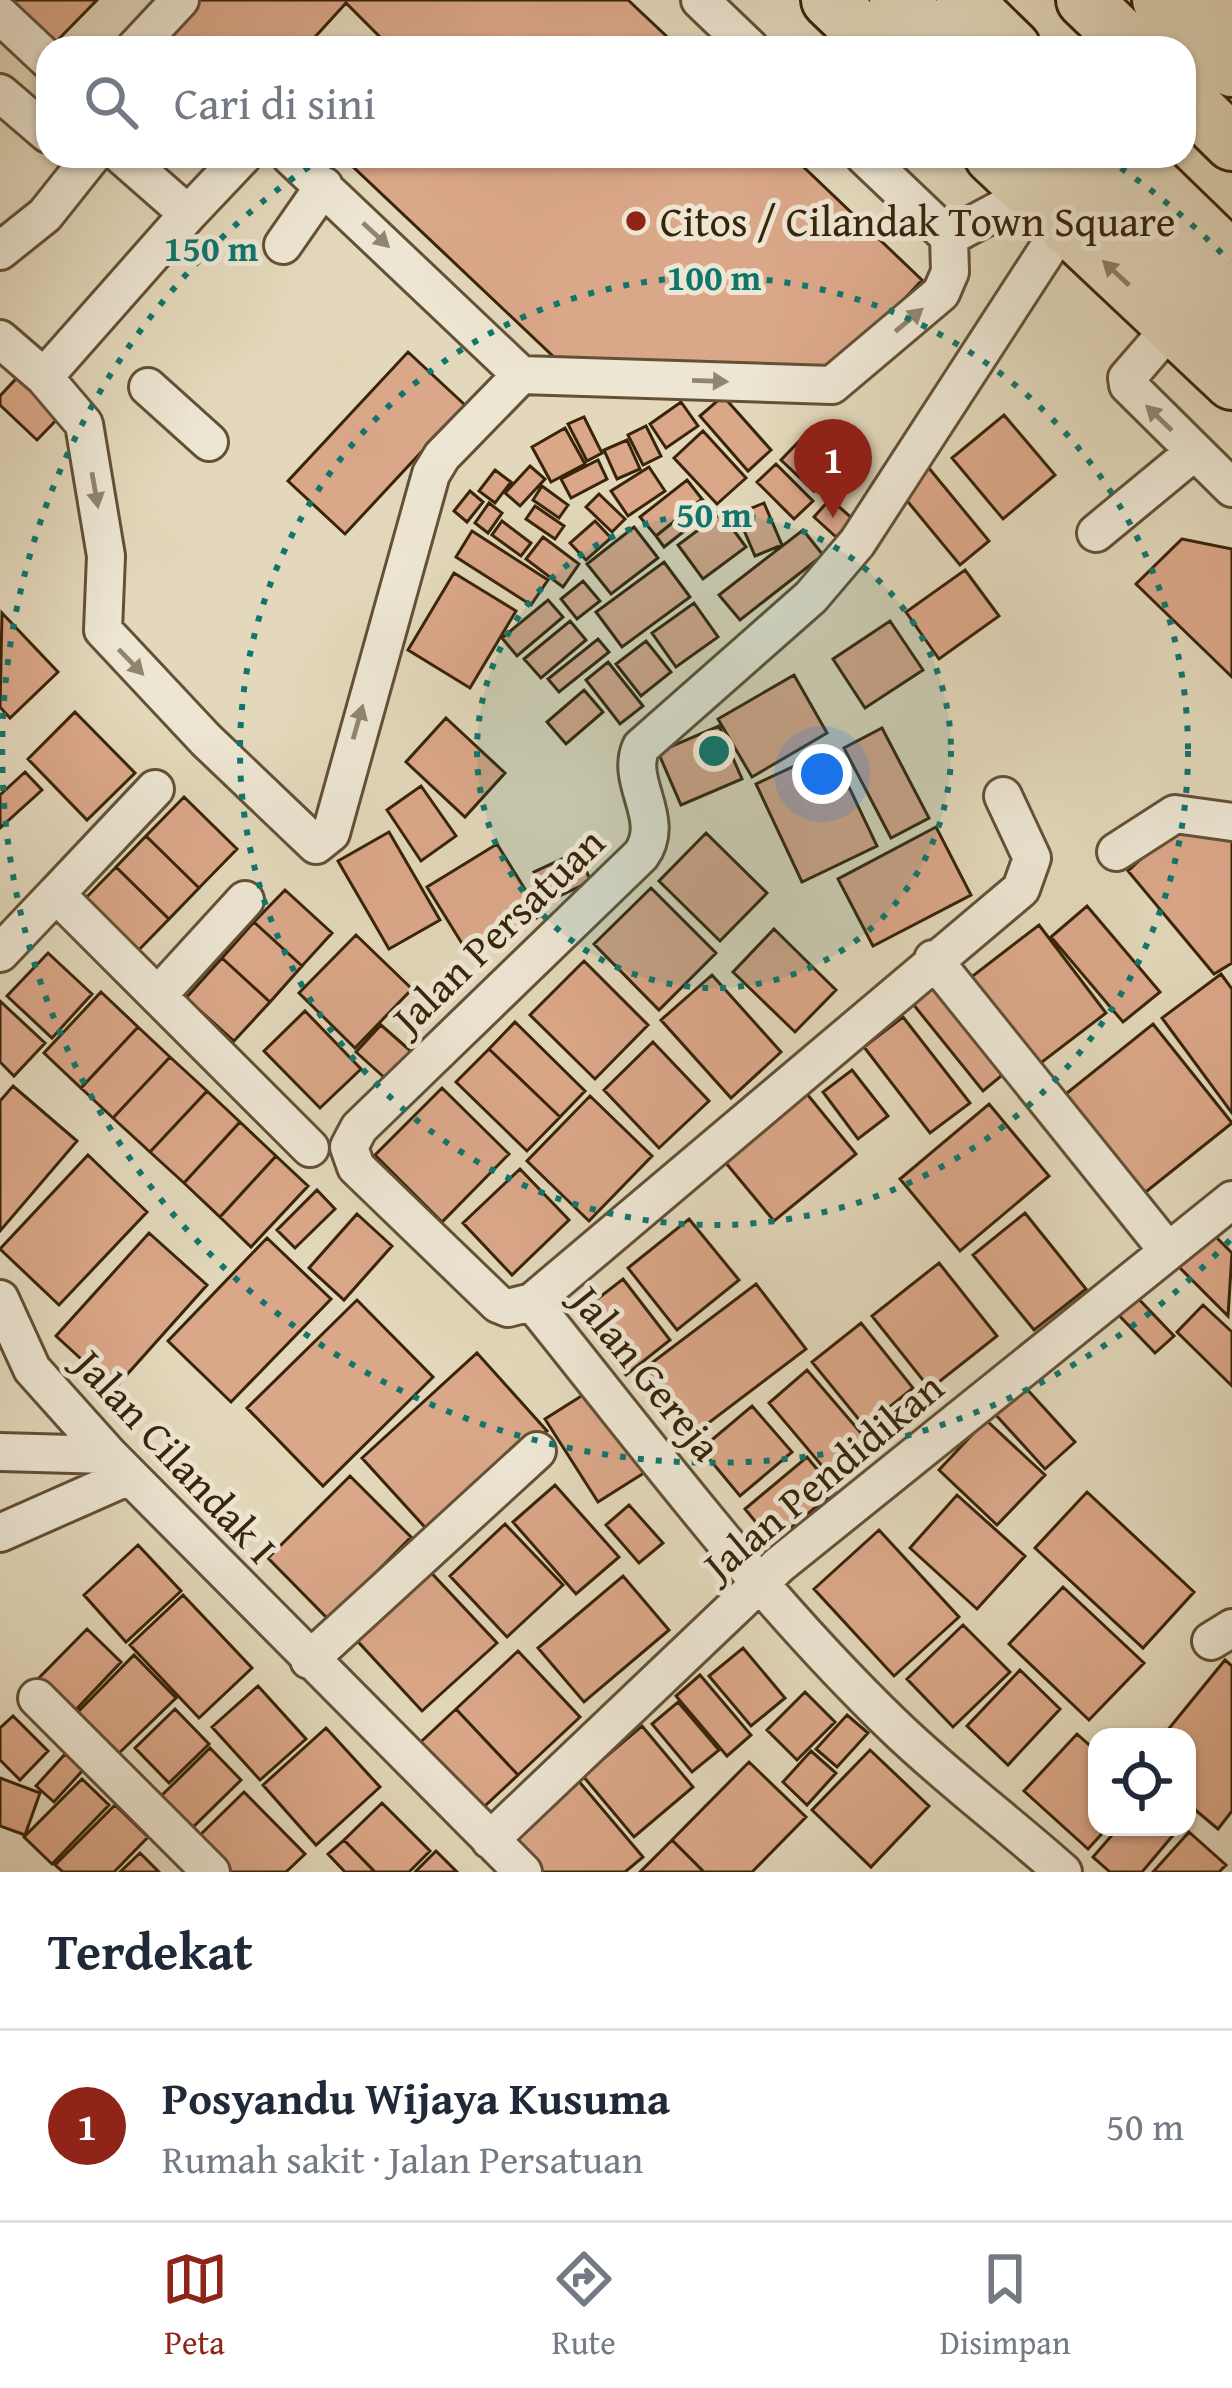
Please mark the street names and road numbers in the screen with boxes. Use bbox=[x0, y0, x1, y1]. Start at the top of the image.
street label: Jalan Persatuan bbox=[374, 812, 618, 1050]
street label: Jalan Gereja bbox=[555, 1268, 737, 1473]
street label: Jalan Cilandak I bbox=[57, 1331, 292, 1576]
street label: Jalan Pendidikan bbox=[686, 1357, 956, 1598]

